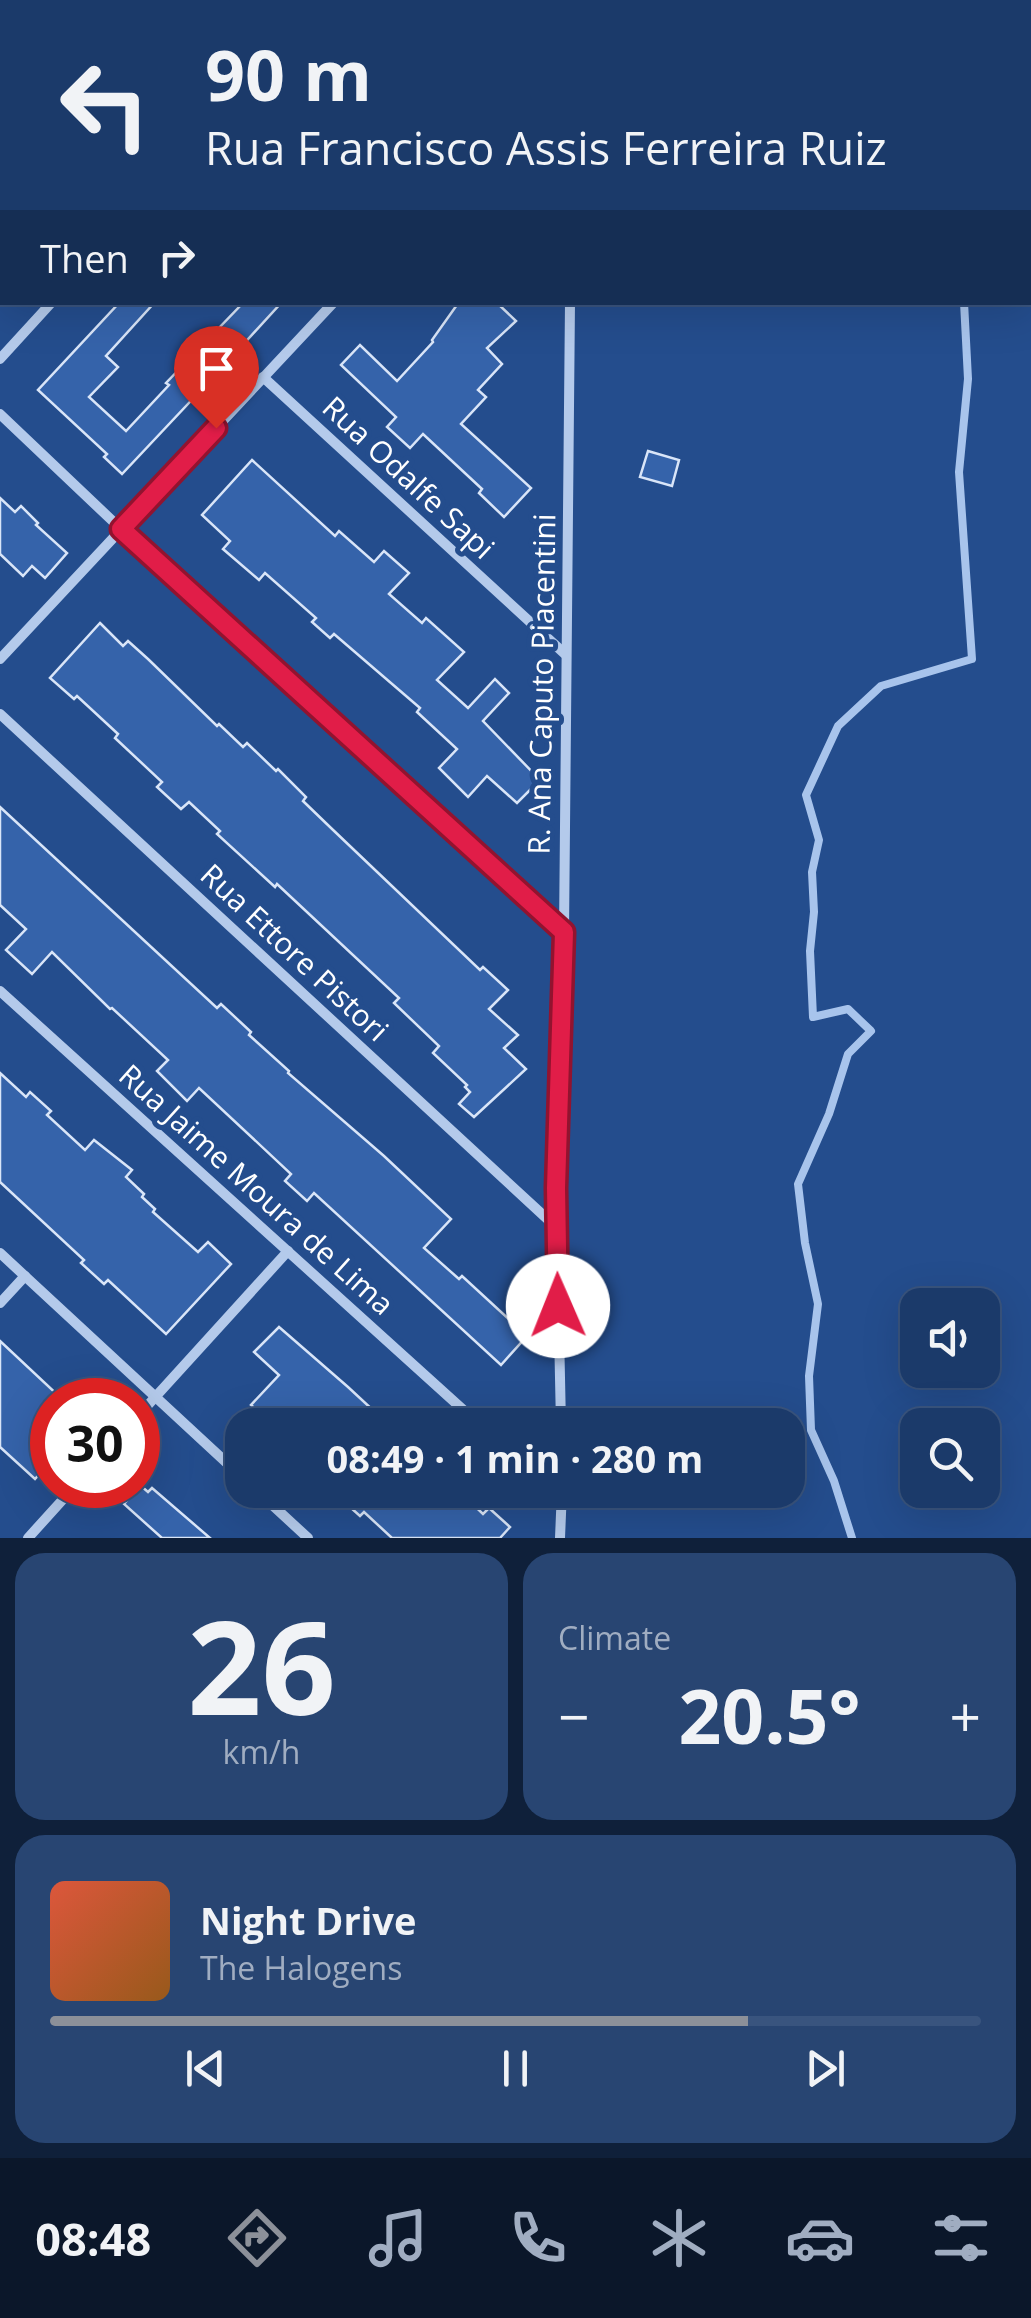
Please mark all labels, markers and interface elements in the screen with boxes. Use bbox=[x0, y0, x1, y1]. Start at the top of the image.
text: 90 m bbox=[205, 26, 372, 122]
icon: left bbox=[40, 40, 170, 170]
text: Rua Francisco Assis Ferreira Ruiz bbox=[205, 117, 887, 178]
icon: right bbox=[149, 230, 204, 285]
text: Then bbox=[40, 232, 129, 284]
pin bbox=[174, 326, 259, 429]
icon: arrive bbox=[189, 341, 244, 396]
street label: Rua Odalfe Sapi bbox=[314, 387, 504, 567]
street label: R. Ana Caputo Piacentini bbox=[518, 513, 564, 855]
street label: Rua Ettore Pistori bbox=[192, 854, 398, 1050]
street label: Rua Jaime Moura de Lima bbox=[111, 1054, 403, 1324]
position arrow bbox=[506, 1254, 610, 1358]
map controls bbox=[900, 1288, 1000, 1508]
button: sound bbox=[900, 1288, 1000, 1388]
speed limit sign: 30 bbox=[30, 1378, 160, 1508]
button: search bbox=[900, 1408, 1000, 1508]
text: 08:49 · 1 min · 280 m bbox=[327, 1432, 703, 1484]
text: 26 bbox=[187, 1576, 336, 1753]
text: Climate bbox=[558, 1616, 671, 1659]
text: 20.5° bbox=[678, 1664, 861, 1766]
text: − bbox=[558, 1678, 589, 1753]
text: + bbox=[950, 1678, 981, 1753]
text: km/h bbox=[223, 1730, 300, 1773]
text: Night Drive bbox=[200, 1894, 416, 1946]
text: The Halogens bbox=[200, 1946, 402, 1989]
icon: previous bbox=[178, 2041, 233, 2096]
icon: pause bbox=[488, 2041, 543, 2096]
icon: next bbox=[798, 2041, 853, 2096]
icon: directions bbox=[222, 2203, 292, 2273]
icon: music bbox=[363, 2203, 433, 2273]
icon: phone bbox=[503, 2203, 573, 2273]
icon: climate bbox=[644, 2203, 714, 2273]
icon: car bbox=[785, 2203, 855, 2273]
icon: filters bbox=[926, 2203, 996, 2273]
text: 08:48 bbox=[35, 2208, 151, 2269]

